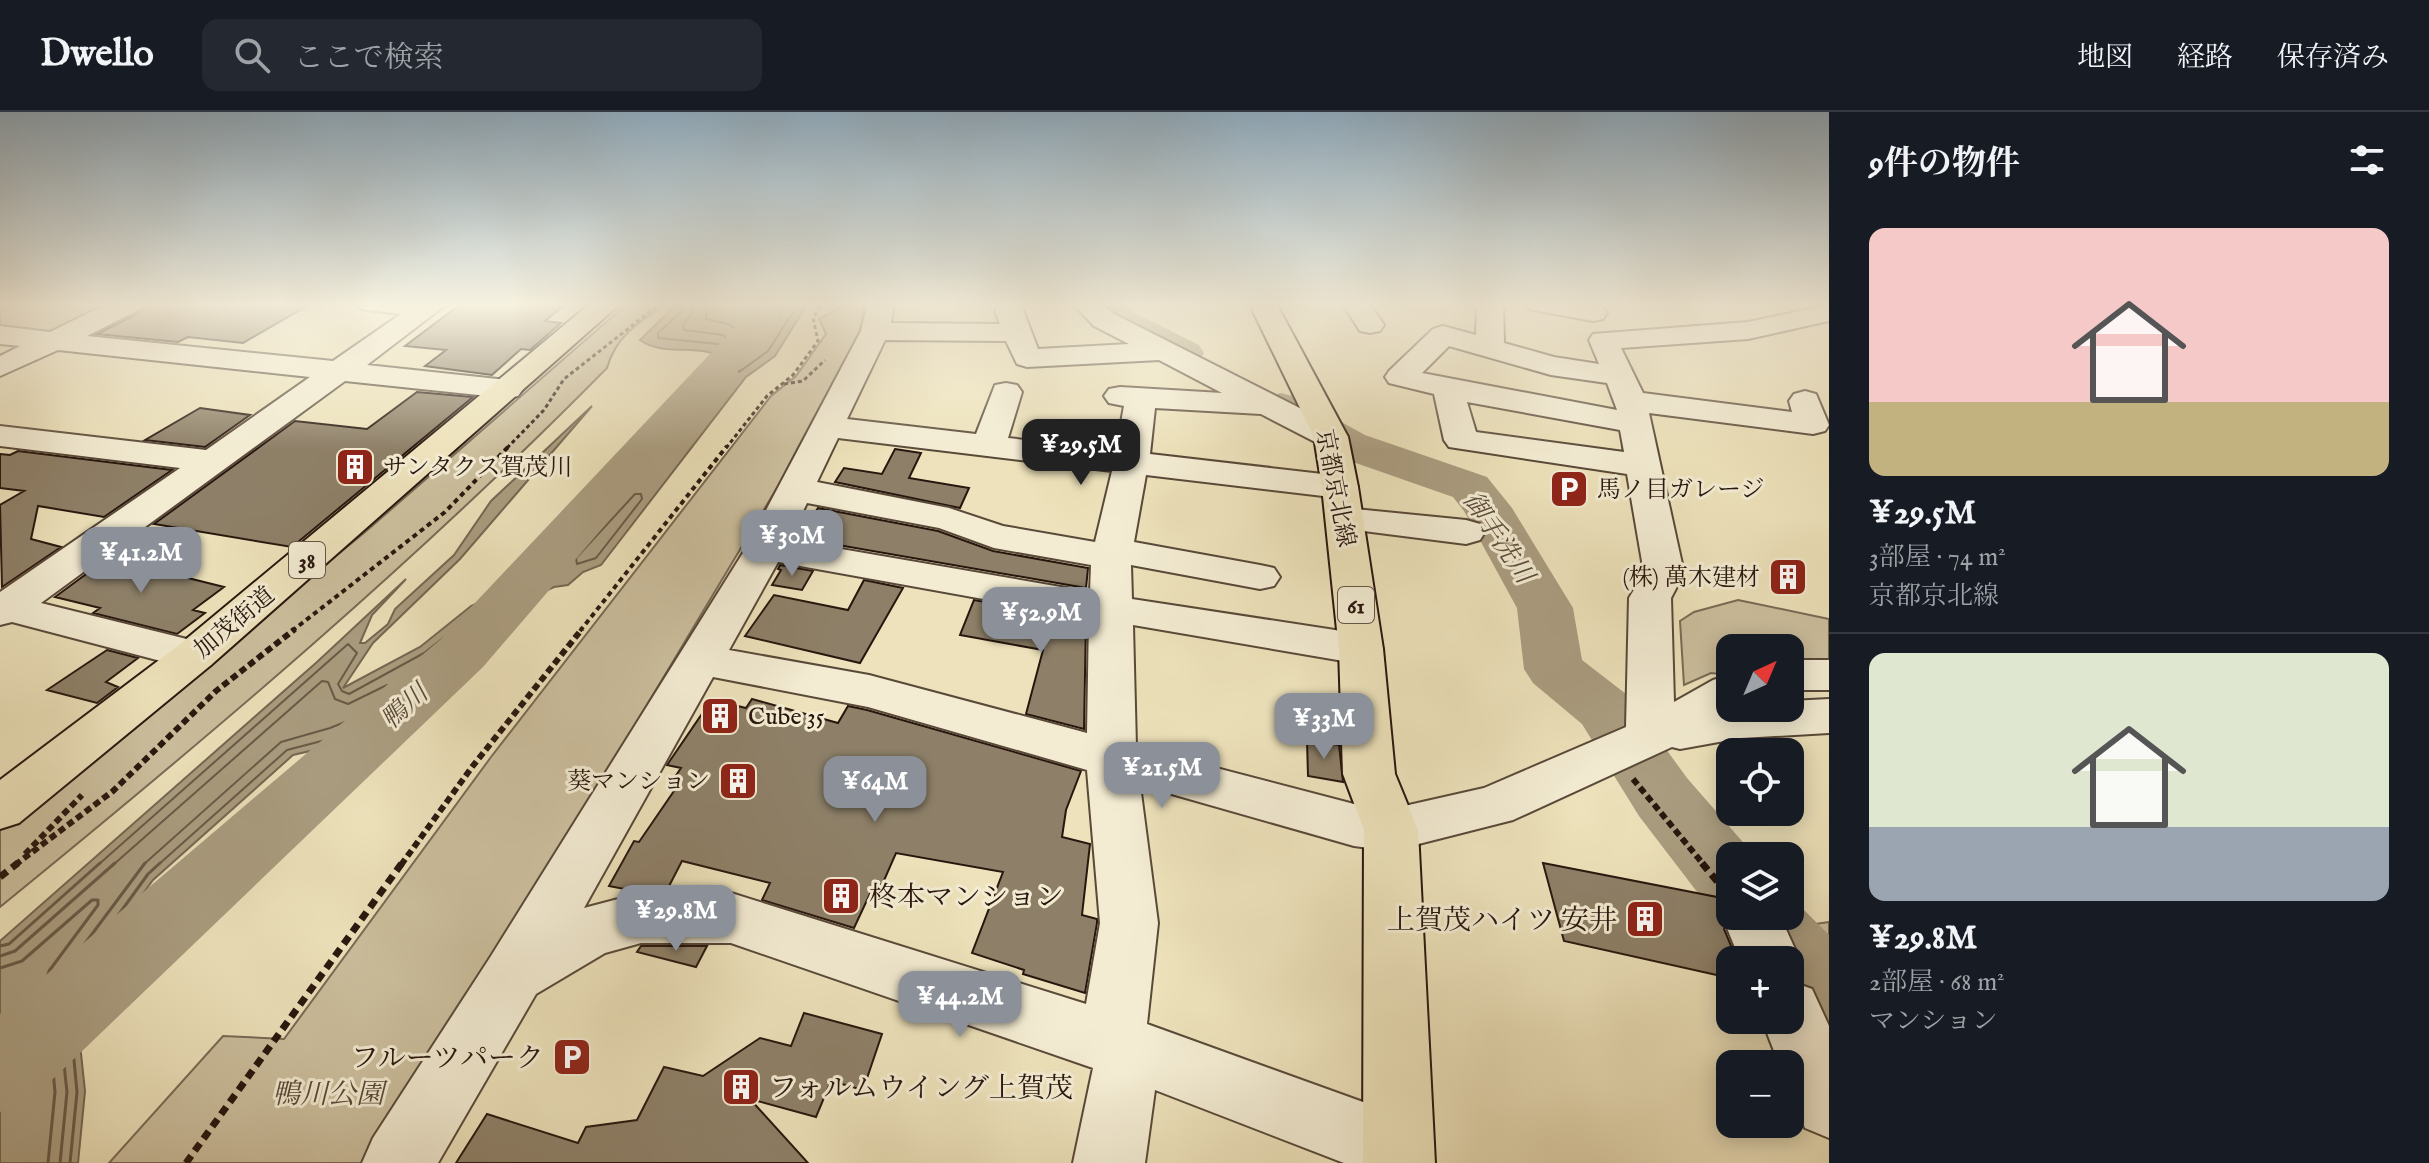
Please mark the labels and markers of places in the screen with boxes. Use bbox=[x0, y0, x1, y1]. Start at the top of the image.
pin: ¥29.5M bbox=[1016, 419, 1146, 487]
building icon: サンタクス賀茂川 bbox=[334, 446, 376, 488]
place label: サンタクス賀茂川 bbox=[383, 453, 573, 484]
parking icon: 馬ノ目ガレージ bbox=[1548, 468, 1590, 510]
place label: 馬ノ目ガレージ bbox=[1597, 475, 1765, 506]
pin: ¥30M bbox=[745, 510, 839, 578]
pin: ¥41.2M bbox=[76, 527, 206, 595]
building icon: (株) 萬木建材 bbox=[1767, 556, 1809, 598]
place label: (株) 萬木建材 bbox=[1622, 563, 1760, 594]
pin: ¥52.9M bbox=[976, 587, 1106, 655]
pin: ¥33M bbox=[1277, 693, 1371, 761]
building icon: Cube 35 bbox=[699, 695, 741, 737]
place label: Cube 35 bbox=[748, 702, 825, 733]
pin: ¥21.5M bbox=[1097, 742, 1227, 810]
pin: ¥64M bbox=[828, 756, 922, 824]
building icon: 葵マンション bbox=[717, 760, 759, 802]
place label: 葵マンション bbox=[567, 767, 710, 798]
building icon: 柊本マンション bbox=[820, 875, 862, 917]
place label: 柊本マンション bbox=[869, 881, 1064, 916]
pin: ¥29.8M bbox=[611, 885, 741, 953]
building icon: 上賀茂ハイツ 安井 bbox=[1624, 898, 1666, 940]
place label: 上賀茂ハイツ 安井 bbox=[1387, 904, 1617, 939]
pin: ¥44.2M bbox=[895, 971, 1025, 1039]
parking icon: フルーツパーク bbox=[551, 1036, 593, 1078]
place label: フルーツパーク bbox=[351, 1042, 544, 1077]
building icon: フォルムウイング上賀茂 bbox=[720, 1066, 762, 1108]
place label: フォルムウイング上賀茂 bbox=[769, 1072, 1073, 1107]

